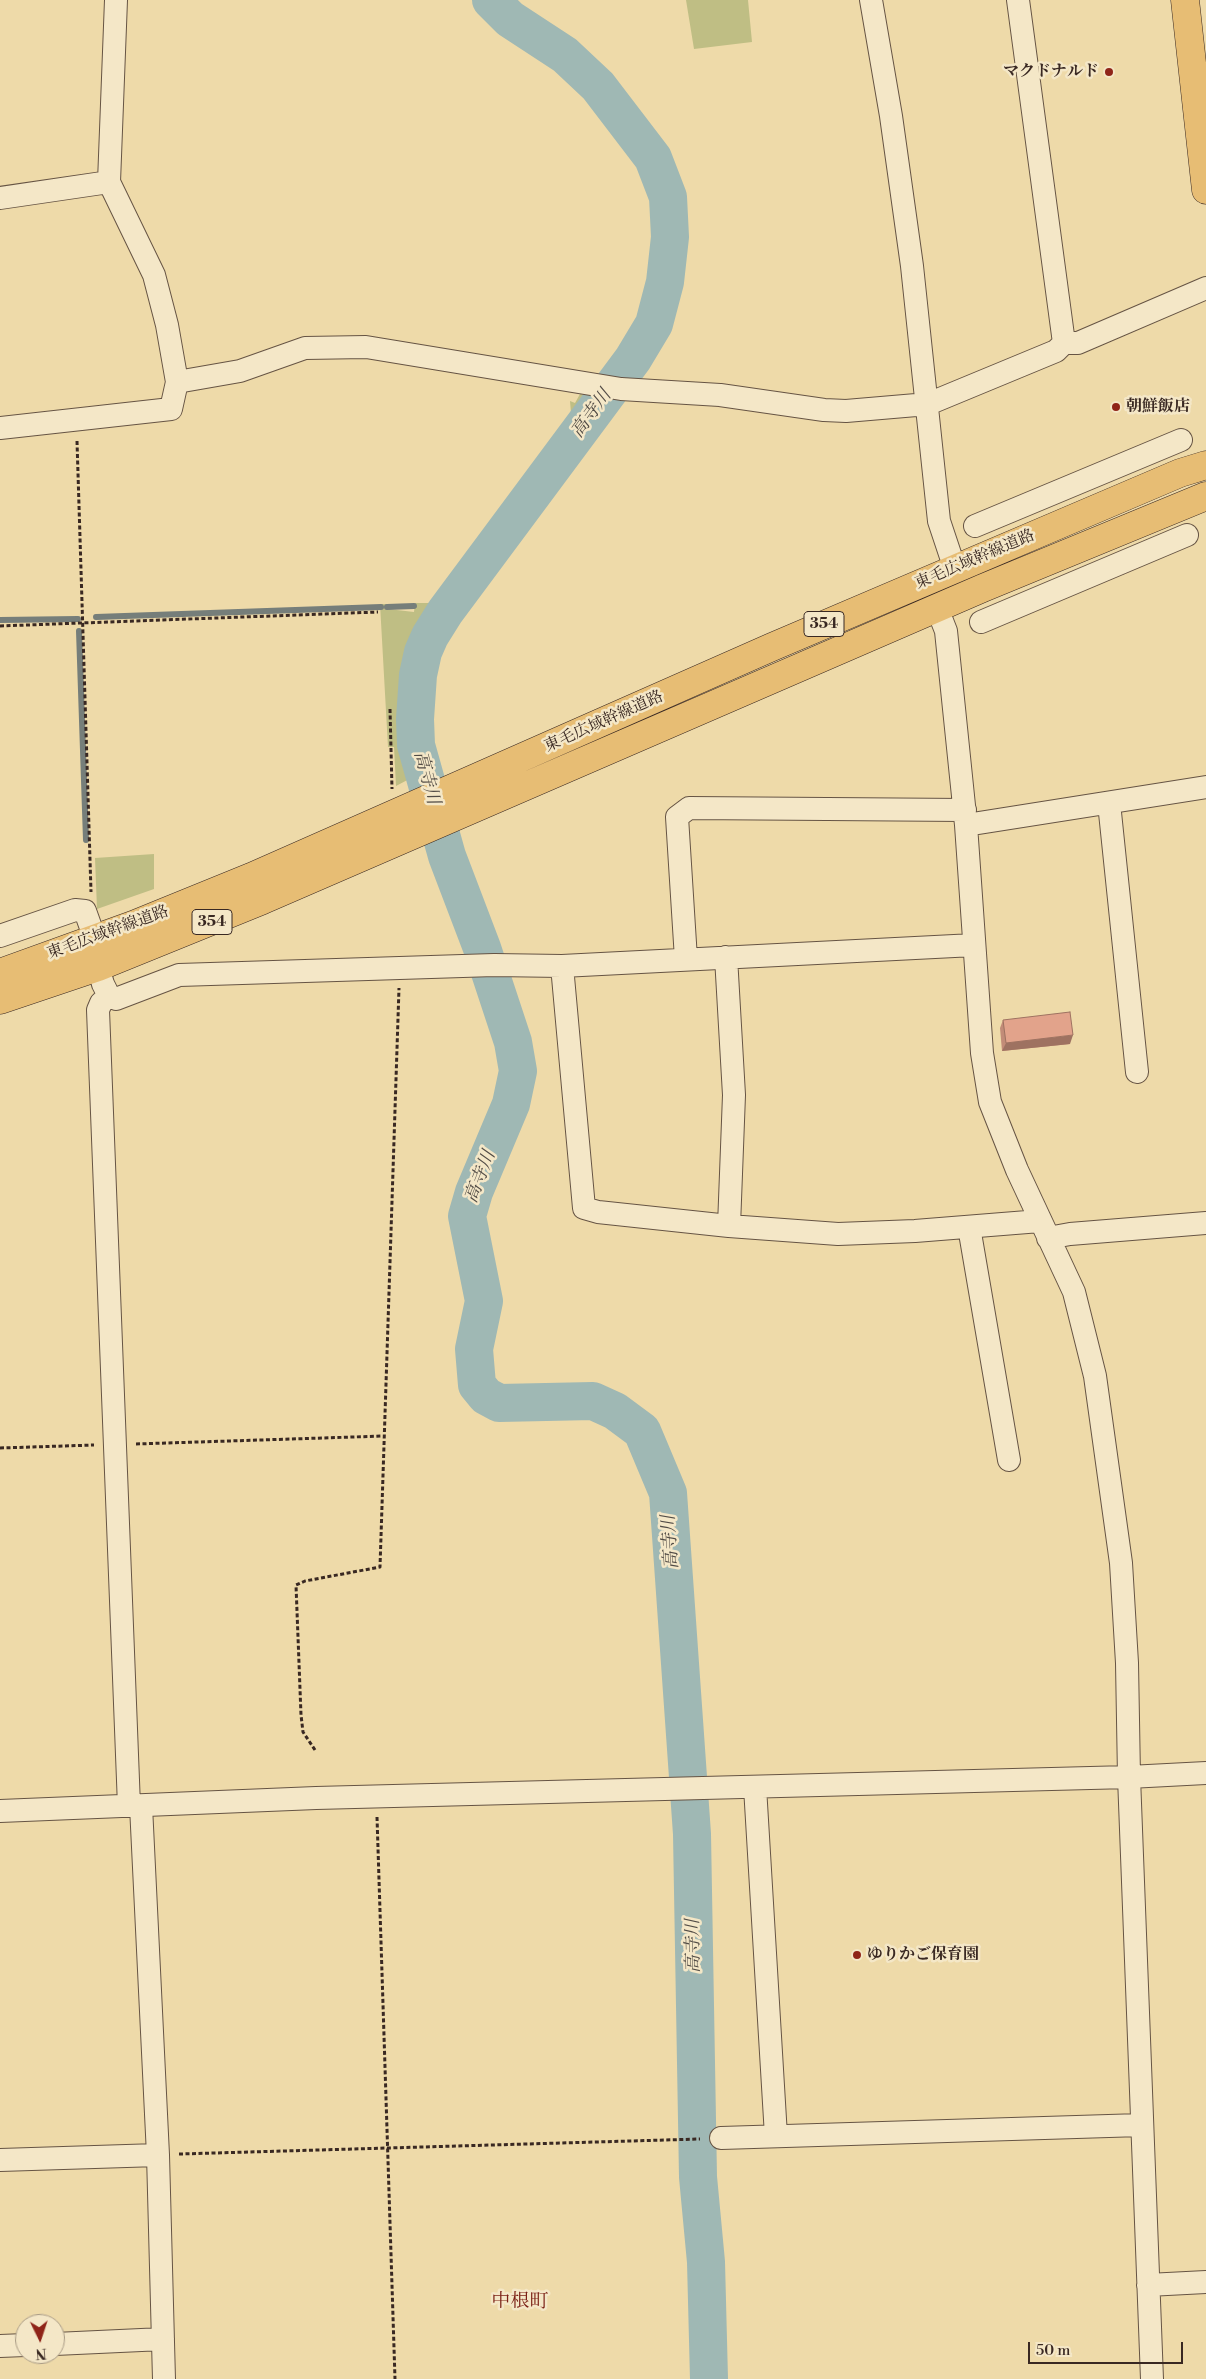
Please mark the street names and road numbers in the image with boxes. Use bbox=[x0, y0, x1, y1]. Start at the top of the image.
street label: 東毛広域幹線道路 bbox=[912, 526, 1038, 594]
road number: 354 bbox=[804, 612, 844, 636]
street label: 東毛広域幹線道路 bbox=[542, 687, 666, 757]
street label: 東毛広域幹線道路 bbox=[45, 902, 171, 964]
road number: 354 bbox=[192, 910, 232, 934]

